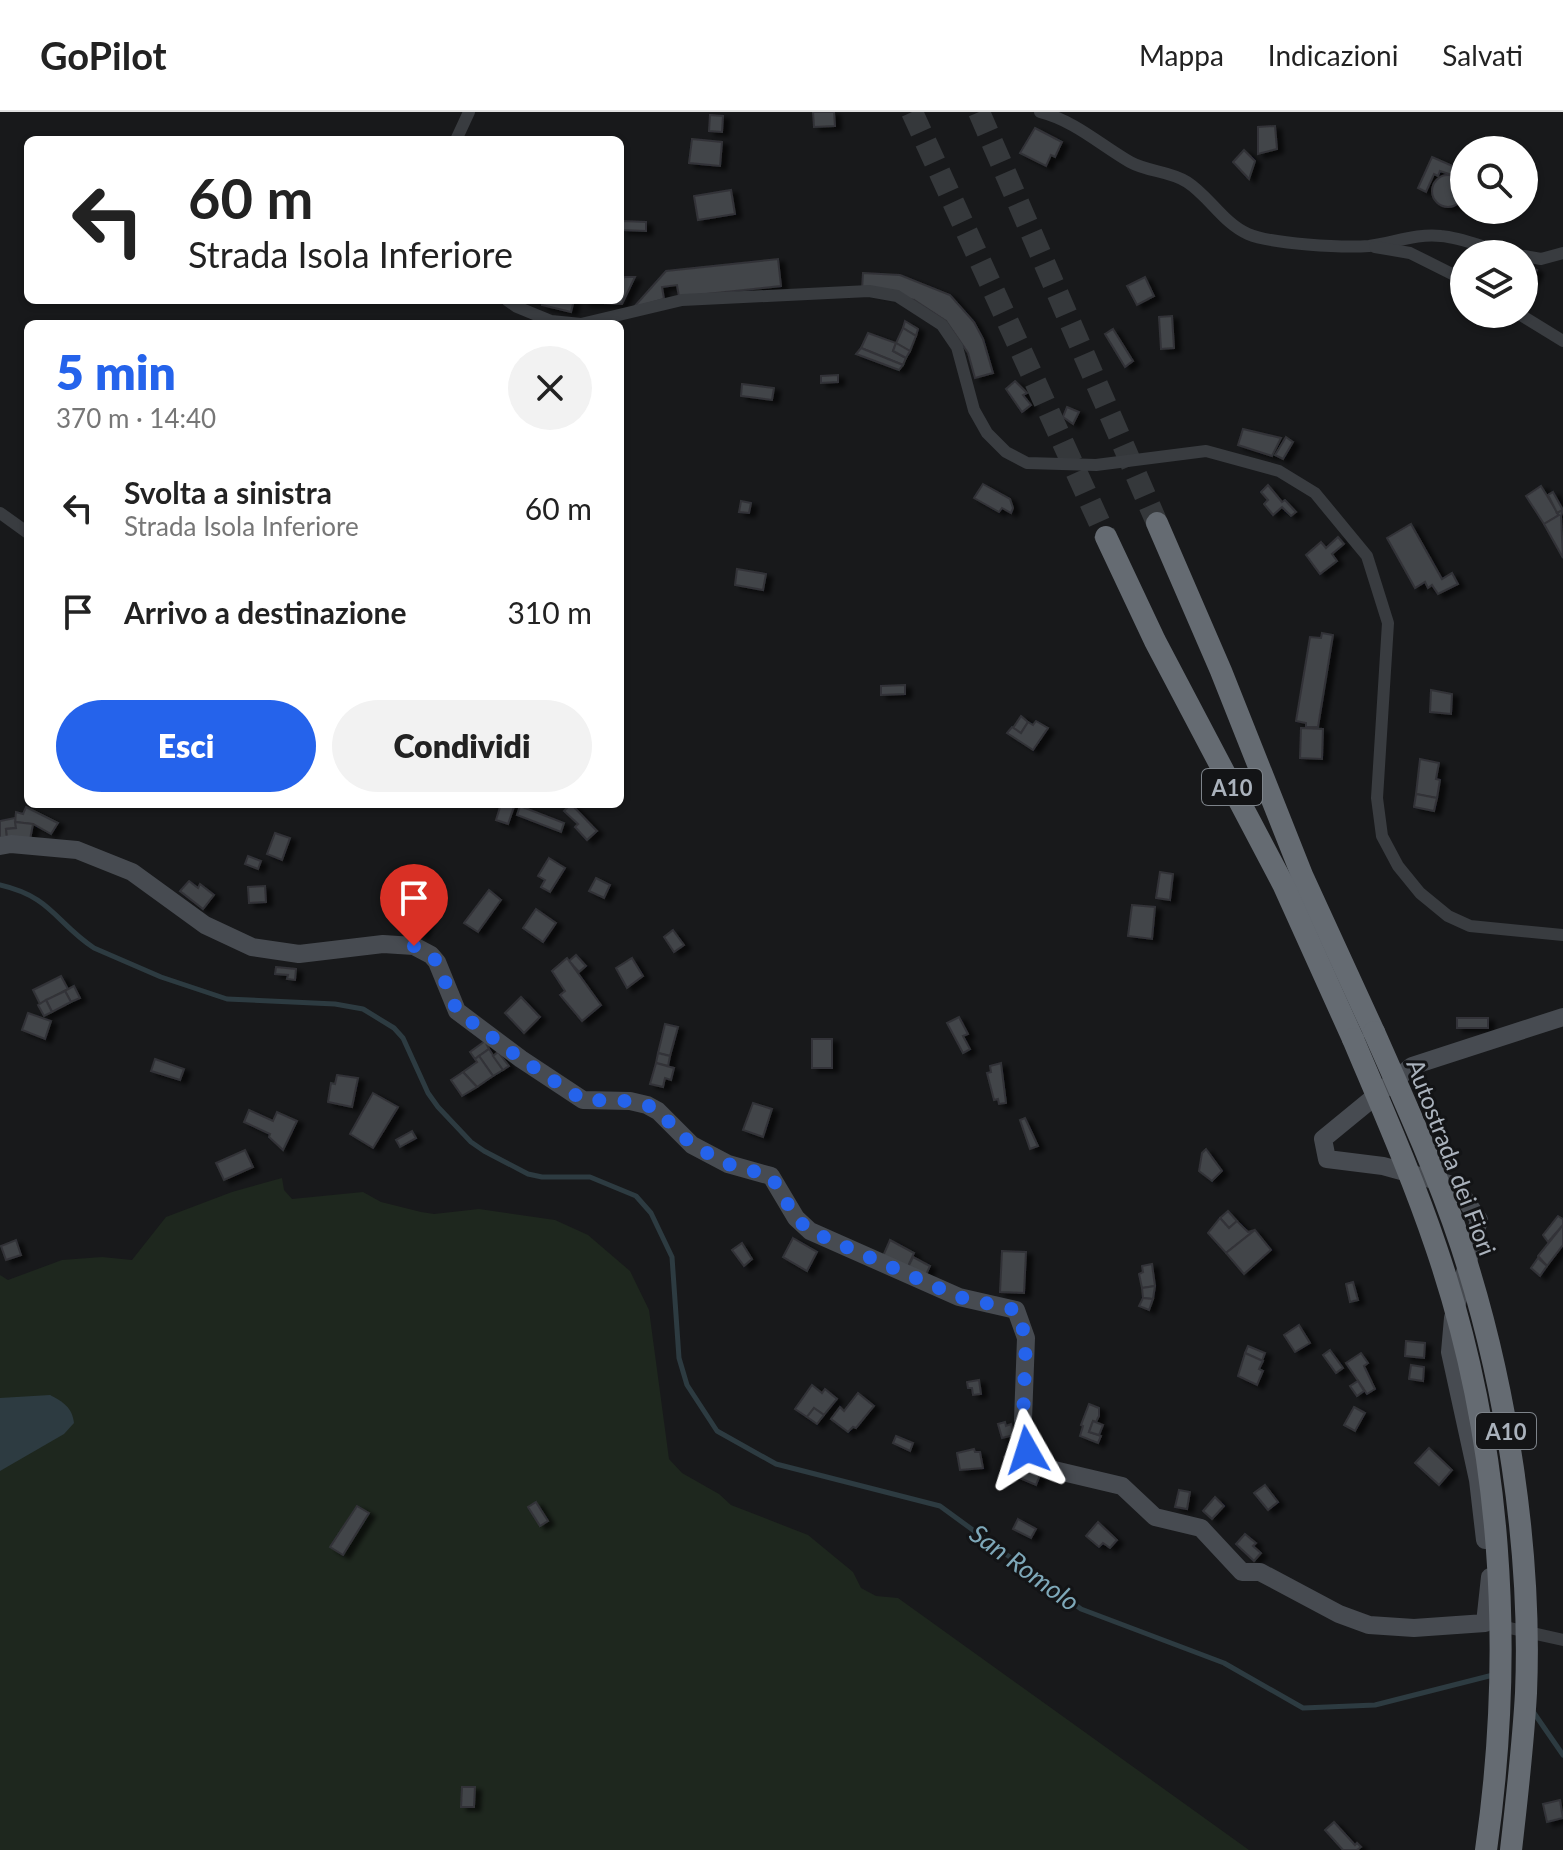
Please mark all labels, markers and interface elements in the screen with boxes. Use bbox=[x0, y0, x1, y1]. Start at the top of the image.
text: GoPilot bbox=[40, 32, 167, 78]
text: Mappa bbox=[1139, 38, 1224, 72]
text: Indicazioni bbox=[1268, 38, 1398, 72]
text: Salvati bbox=[1442, 38, 1523, 72]
map controls bbox=[1450, 136, 1538, 328]
button: search bbox=[1450, 136, 1538, 224]
text: 60 m bbox=[188, 164, 313, 231]
icon: left bbox=[56, 168, 160, 272]
text: Strada Isola Inferiore bbox=[188, 232, 513, 276]
button: layers bbox=[1450, 240, 1538, 328]
text: 5 min bbox=[56, 343, 176, 400]
button: close bbox=[508, 346, 592, 430]
text: 370 m · 14:40 bbox=[56, 402, 216, 434]
text: Svolta a sinistra bbox=[124, 474, 332, 510]
icon: left bbox=[56, 486, 100, 530]
text: 60 m bbox=[525, 490, 592, 526]
text: Strada Isola Inferiore bbox=[124, 510, 359, 542]
icon: arrive bbox=[56, 590, 100, 634]
text: Arrivo a destinazione bbox=[124, 594, 406, 630]
text: 310 m bbox=[507, 594, 592, 630]
button: Esci bbox=[56, 700, 316, 792]
button: Condividi bbox=[332, 700, 592, 792]
road number: A10 bbox=[1202, 769, 1262, 805]
pin bbox=[380, 864, 448, 946]
icon: arrive bbox=[392, 876, 436, 920]
street label: Autostrada dei Fiori bbox=[1401, 1055, 1503, 1259]
position arrow bbox=[985, 1408, 1069, 1492]
road number: A10 bbox=[1476, 1413, 1536, 1449]
water label: San Romolo bbox=[964, 1517, 1086, 1617]

